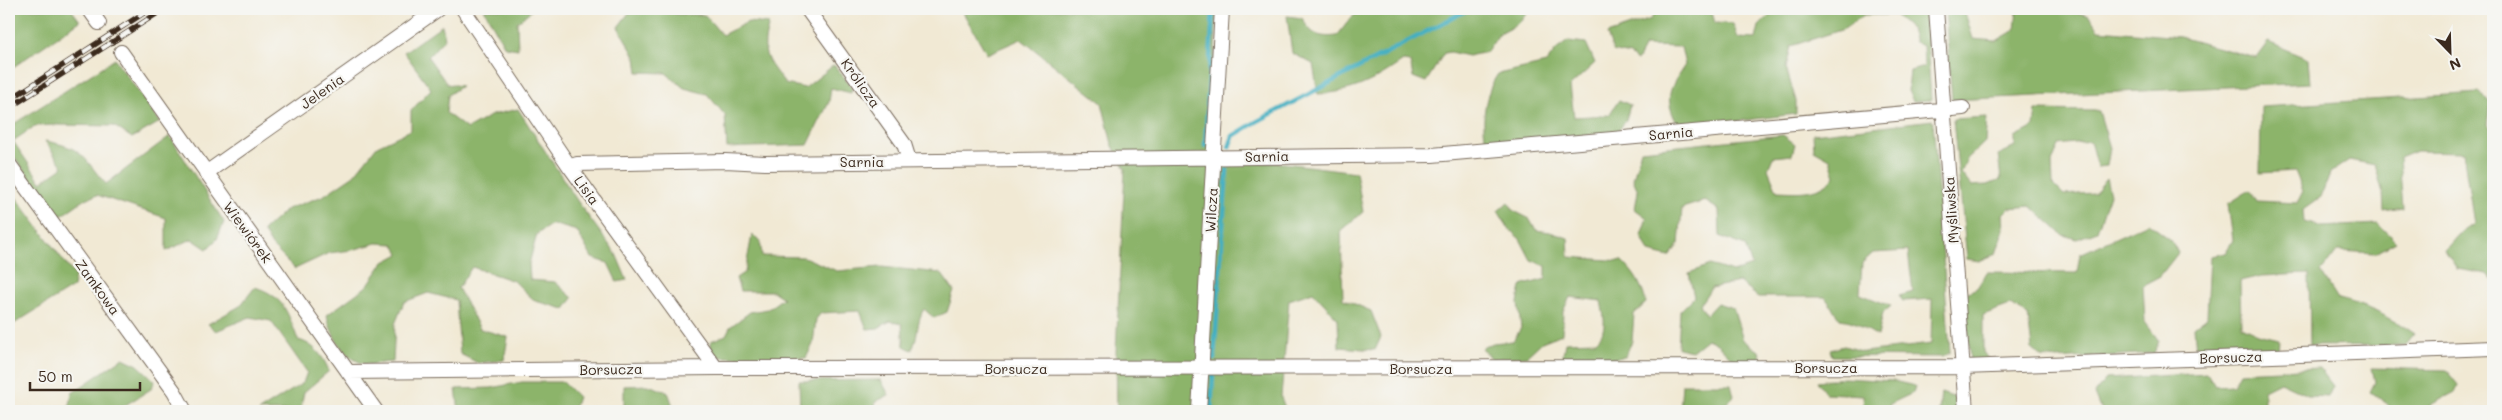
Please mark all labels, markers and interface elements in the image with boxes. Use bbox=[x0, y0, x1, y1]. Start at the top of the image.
north arrow bbox=[2424, 28, 2474, 78]
street label: Królicza bbox=[837, 54, 885, 112]
text: N bbox=[2447, 54, 2464, 75]
street label: Jelenia bbox=[296, 69, 348, 113]
street label: Sarnia bbox=[1648, 122, 1694, 144]
street label: Sarnia bbox=[1245, 146, 1289, 166]
street label: Sarnia bbox=[840, 152, 884, 171]
street label: Lisia bbox=[570, 172, 604, 208]
street label: Myśliwska bbox=[1939, 176, 1963, 244]
street label: Wilcza bbox=[1200, 187, 1222, 233]
street label: Wiewiórek bbox=[219, 197, 277, 267]
street label: Zamkowa bbox=[71, 255, 125, 319]
street label: Borsucza bbox=[2199, 346, 2263, 368]
street label: Borsucza bbox=[1794, 358, 1858, 377]
street label: Borsucza bbox=[579, 359, 643, 379]
street label: Borsucza bbox=[984, 359, 1048, 378]
street label: Borsucza bbox=[1389, 359, 1453, 378]
scale bar bbox=[30, 360, 140, 392]
text: 50 m bbox=[38, 366, 73, 386]

